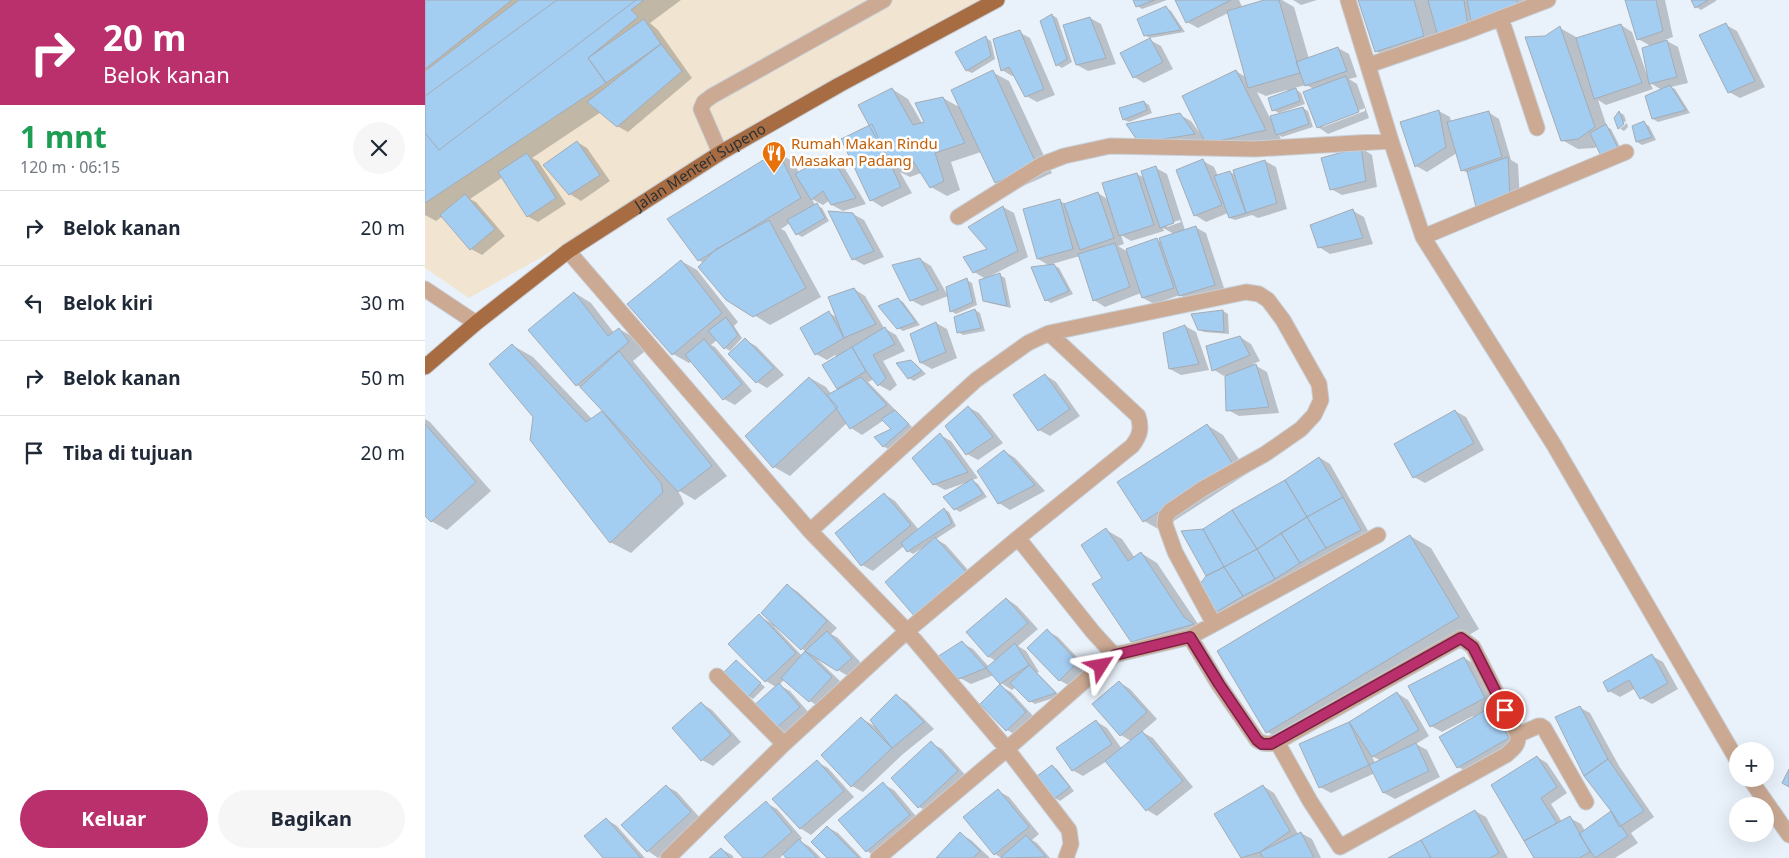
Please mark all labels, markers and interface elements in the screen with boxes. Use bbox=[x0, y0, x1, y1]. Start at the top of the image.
text: 20 m bbox=[103, 14, 186, 61]
icon: right bbox=[20, 20, 85, 85]
text: Belok kanan bbox=[103, 59, 230, 89]
text: 1 mnt bbox=[20, 116, 107, 157]
street label: Jalan Menteri Supeno bbox=[629, 118, 769, 216]
button: close bbox=[353, 122, 405, 174]
place label: Rumah Makan Rindu Masakan Padang bbox=[791, 133, 938, 170]
restaurant icon: Rumah Makan Rindu Masakan Padang bbox=[761, 140, 787, 174]
text: 120 m · 06:15 bbox=[20, 156, 120, 178]
icon: right bbox=[20, 214, 48, 242]
text: Belok kanan bbox=[63, 215, 180, 241]
text: 20 m bbox=[361, 215, 405, 241]
icon: left bbox=[20, 289, 48, 317]
text: Belok kiri bbox=[63, 290, 153, 316]
text: 30 m bbox=[361, 290, 405, 316]
icon: right bbox=[20, 364, 48, 392]
text: Belok kanan bbox=[63, 365, 180, 391]
text: 50 m bbox=[361, 365, 405, 391]
icon: arrive bbox=[20, 439, 48, 467]
text: Tiba di tujuan bbox=[63, 440, 193, 466]
text: 20 m bbox=[361, 440, 405, 466]
position arrow bbox=[1074, 639, 1126, 691]
pin bbox=[1484, 689, 1526, 731]
icon: arrive bbox=[1491, 696, 1519, 724]
map controls bbox=[1729, 742, 1774, 842]
button: + bbox=[1729, 742, 1774, 787]
button: Keluar bbox=[20, 790, 208, 848]
button: Bagikan bbox=[218, 790, 405, 848]
button: − bbox=[1729, 797, 1774, 842]

